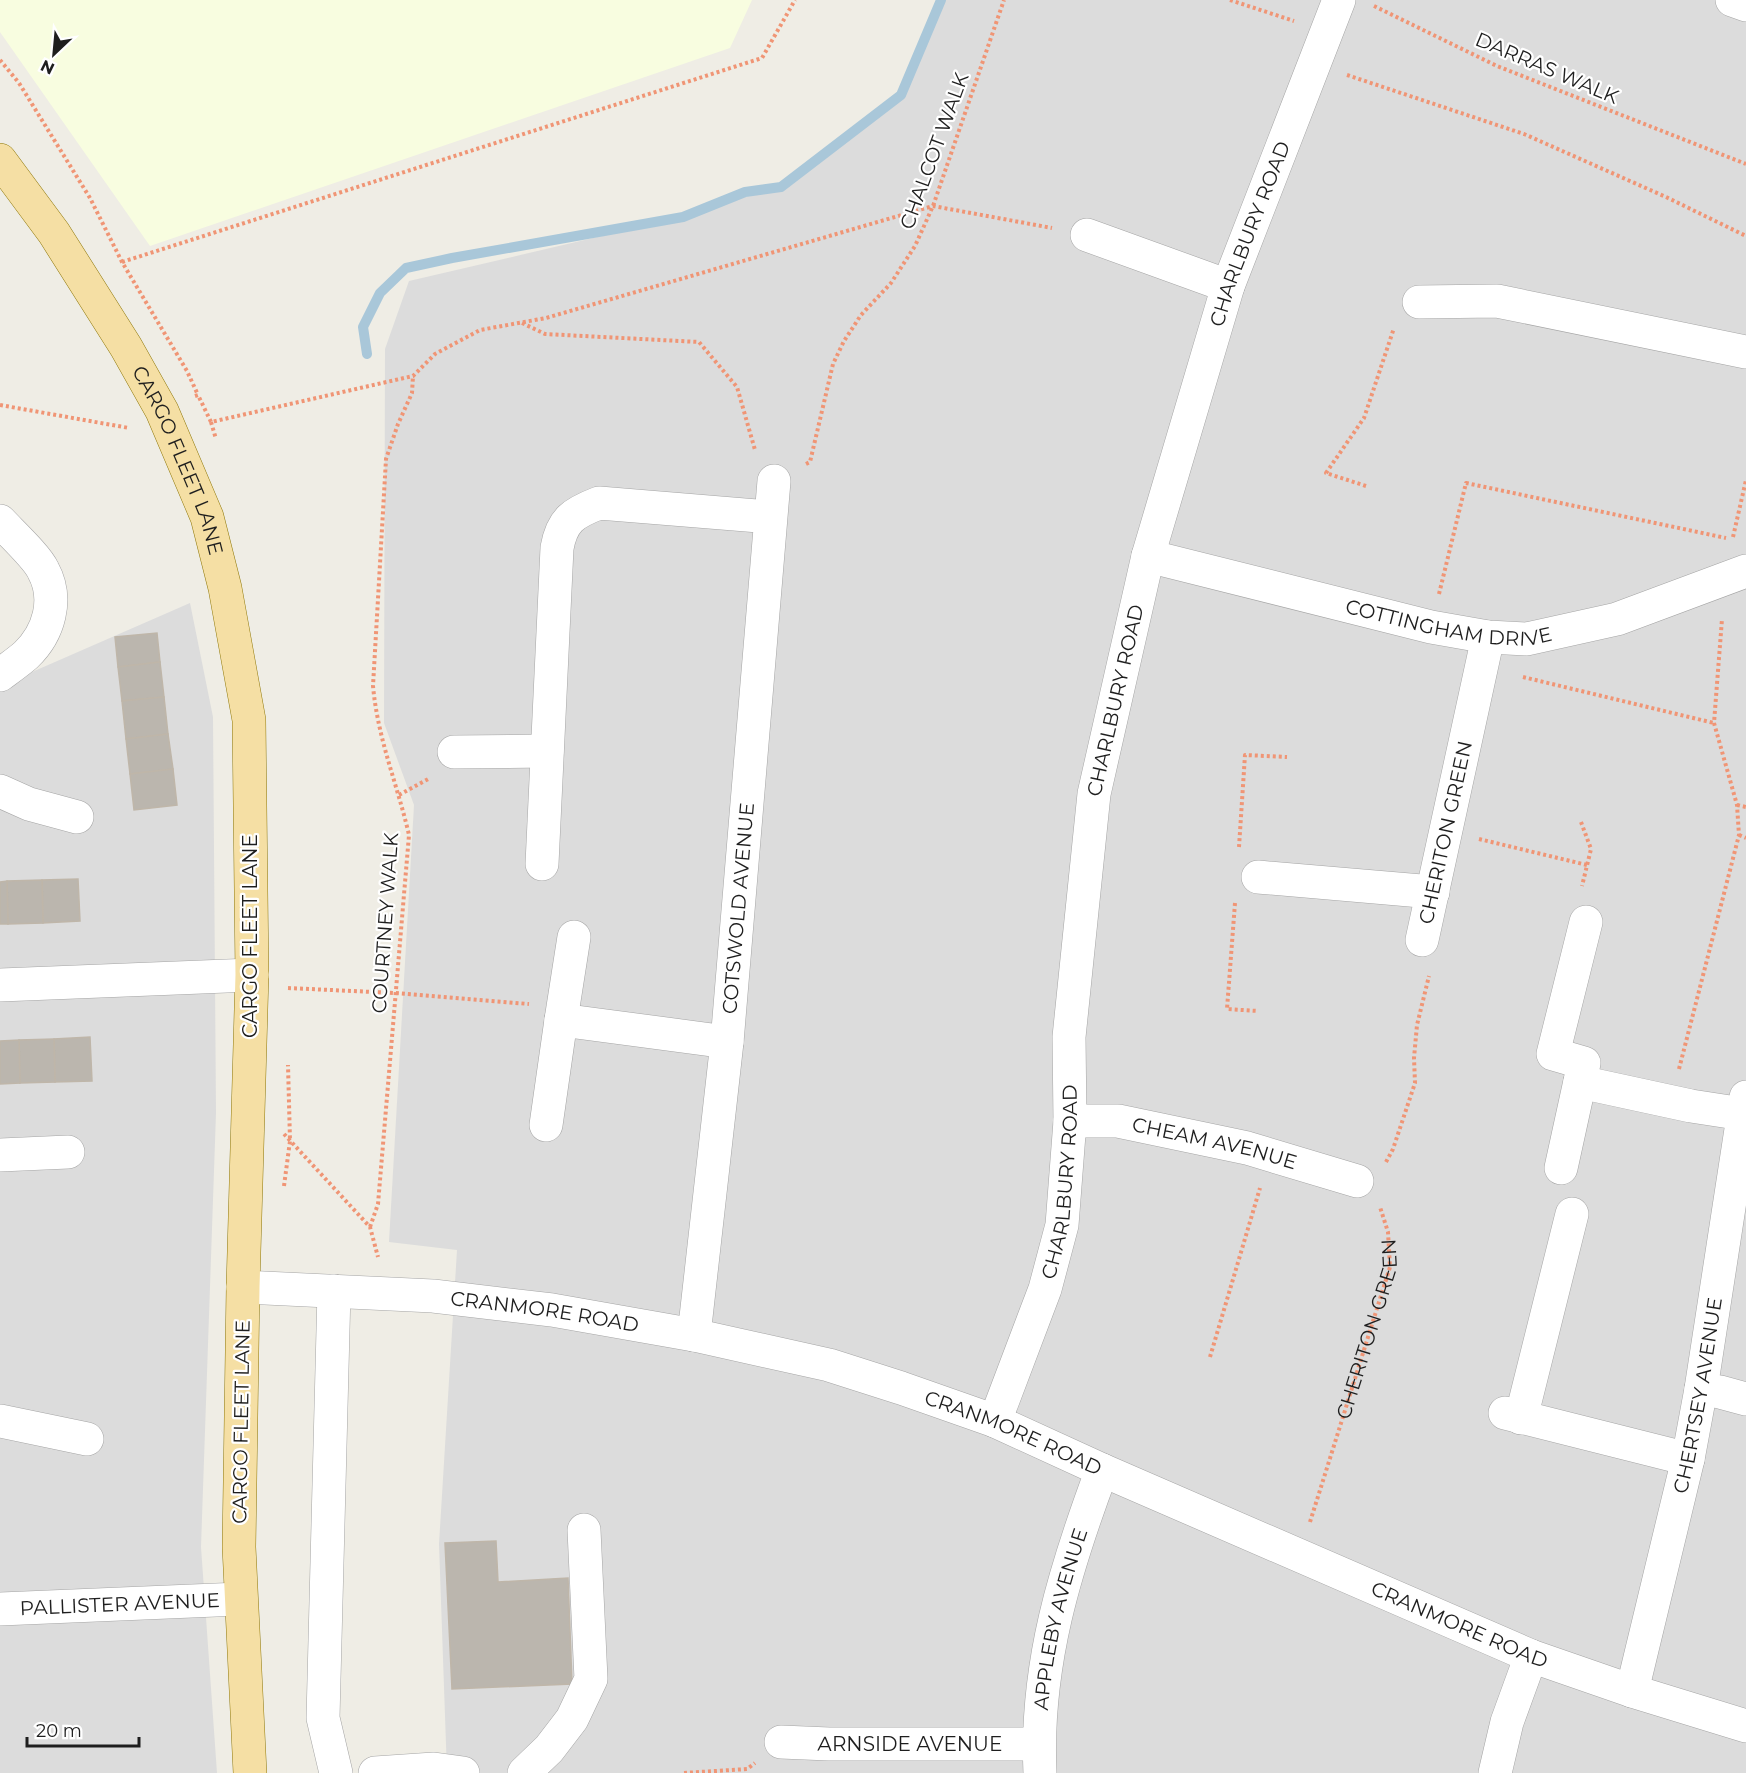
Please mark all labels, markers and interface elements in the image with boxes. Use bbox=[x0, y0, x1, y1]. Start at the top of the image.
north arrow bbox=[24, 24, 84, 84]
street label: DARRAS WALK bbox=[1472, 27, 1623, 109]
text: N bbox=[38, 56, 58, 78]
street label: CHALCOT WALK bbox=[895, 69, 974, 233]
street label: CHARLBURY ROAD bbox=[1205, 138, 1295, 329]
street label: CARGO FLEET LANE bbox=[127, 362, 228, 557]
street label: COTTINGHAM DRIVE bbox=[1343, 594, 1554, 651]
street label: CHARLBURY ROAD bbox=[1082, 602, 1149, 799]
street label: CHERITON GREEN bbox=[1414, 739, 1477, 926]
street label: COTSWOLD AVENUE bbox=[717, 802, 759, 1015]
street label: COURTNEY WALK bbox=[367, 831, 403, 1014]
street label: CARGO FLEET LANE bbox=[238, 834, 262, 1038]
street label: CHARLBURY ROAD bbox=[1036, 1084, 1082, 1282]
street label: CHEAM AVENUE bbox=[1130, 1112, 1300, 1174]
street label: CHERITON GREEN bbox=[1331, 1238, 1402, 1422]
street label: CRANMORE ROAD bbox=[449, 1286, 641, 1337]
street label: CHERTSEY AVENUE bbox=[1668, 1296, 1727, 1496]
street label: CARGO FLEET LANE bbox=[227, 1320, 255, 1524]
street label: CRANMORE ROAD bbox=[921, 1385, 1106, 1480]
street label: APPLEBY AVENUE bbox=[1029, 1525, 1092, 1711]
street label: CRANMORE ROAD bbox=[1367, 1576, 1551, 1673]
street label: PALLISTER AVENUE bbox=[19, 1588, 220, 1620]
scale bar bbox=[27, 1710, 140, 1748]
text: 20 m bbox=[36, 1720, 82, 1742]
street label: ARNSIDE AVENUE bbox=[817, 1732, 1002, 1756]

